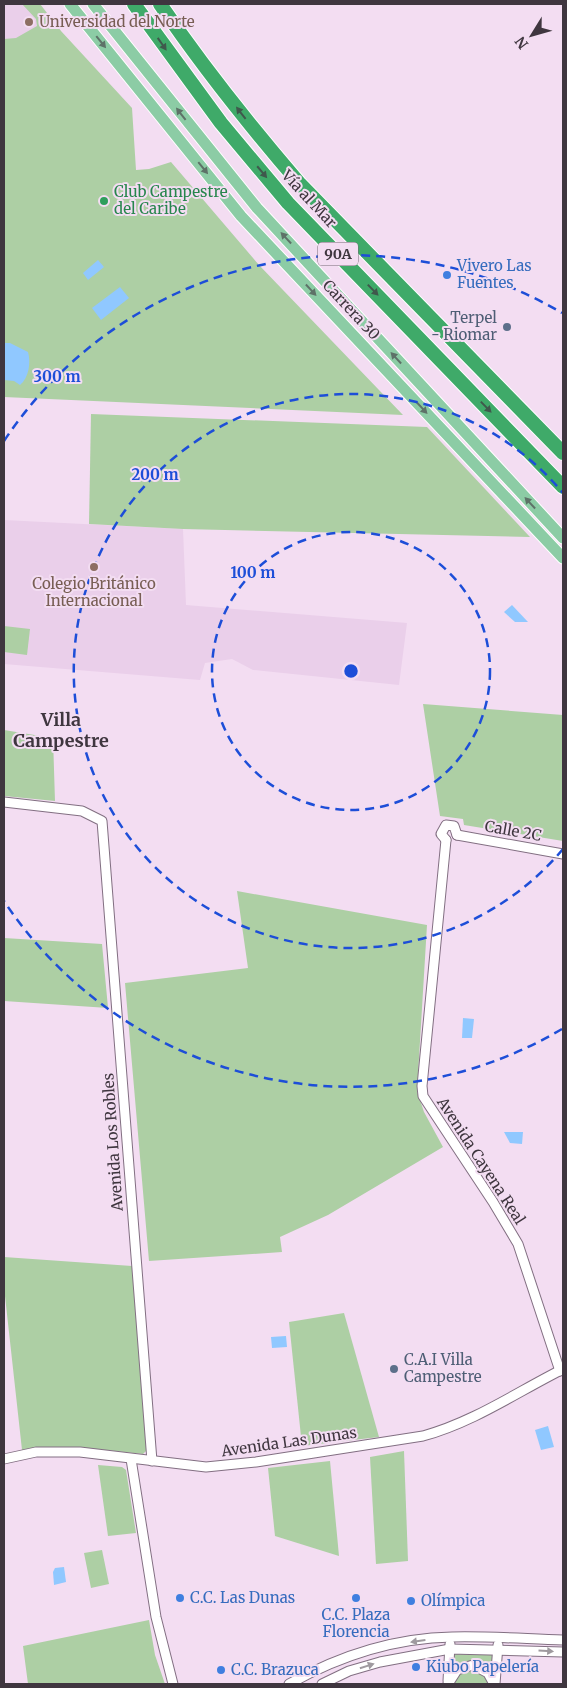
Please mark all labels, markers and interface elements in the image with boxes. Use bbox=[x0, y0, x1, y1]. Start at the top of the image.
north arrow bbox=[507, 10, 557, 60]
place label: Universidad del Norte bbox=[39, 12, 195, 31]
marker: Universidad del Norte bbox=[23, 16, 35, 28]
text: N bbox=[511, 33, 532, 53]
one-way arrow bbox=[95, 35, 107, 47]
one-way arrow bbox=[157, 37, 167, 51]
one-way arrow bbox=[176, 107, 186, 121]
one-way arrow bbox=[235, 107, 246, 120]
one-way arrow bbox=[197, 161, 208, 174]
one-way arrow bbox=[256, 165, 268, 177]
street label: Vía al Mar bbox=[277, 165, 341, 232]
place label: Club Campestre del Caribe bbox=[114, 182, 228, 218]
marker: Club Campestre del Caribe bbox=[98, 195, 110, 207]
one-way arrow bbox=[280, 232, 291, 245]
road number: 90A bbox=[318, 242, 358, 266]
place label: Vivero Las Fuentes bbox=[456, 256, 532, 292]
marker: Vivero Las Fuentes bbox=[441, 269, 453, 281]
street label: Carrera 30 bbox=[319, 276, 384, 344]
one-way arrow bbox=[305, 283, 317, 295]
one-way arrow bbox=[367, 284, 379, 296]
place label: Terpel - Riomar bbox=[431, 308, 497, 344]
marker: Terpel - Riomar bbox=[501, 321, 513, 333]
one-way arrow bbox=[390, 352, 402, 364]
text: 300 m bbox=[33, 367, 81, 386]
one-way arrow bbox=[416, 401, 428, 413]
one-way arrow bbox=[480, 401, 492, 413]
text: 200 m bbox=[131, 465, 179, 484]
one-way arrow bbox=[524, 497, 536, 509]
marker: Colegio Británico Internacional bbox=[88, 561, 100, 573]
text: 100 m bbox=[231, 563, 275, 582]
place label: Colegio Británico Internacional bbox=[32, 574, 156, 610]
centre of rings bbox=[342, 662, 360, 680]
district label: Villa Campestre bbox=[13, 708, 109, 752]
street label: Calle 2C bbox=[483, 816, 543, 845]
street label: Avenida Los Robles bbox=[98, 1072, 127, 1213]
street label: Avenida Cayena Real bbox=[433, 1093, 530, 1228]
place label: C.A.I Villa Campestre bbox=[404, 1350, 482, 1386]
marker: C.A.I Villa Campestre bbox=[388, 1363, 400, 1375]
street label: Avenida Las Dunas bbox=[219, 1423, 358, 1461]
place label: C.C. Las Dunas bbox=[190, 1588, 295, 1607]
place label: Olímpica bbox=[421, 1591, 485, 1610]
marker: C.C. Las Dunas bbox=[174, 1592, 186, 1604]
marker: C.C. Plaza Florencia bbox=[350, 1592, 362, 1604]
marker: Olímpica bbox=[405, 1595, 417, 1607]
place label: C.C. Plaza Florencia bbox=[322, 1605, 390, 1641]
one-way arrow bbox=[409, 1637, 425, 1645]
one-way arrow bbox=[538, 1648, 554, 1656]
place label: Kiubo Papelería bbox=[426, 1657, 539, 1676]
place label: C.C. Brazuca bbox=[231, 1660, 319, 1679]
one-way arrow bbox=[360, 1661, 375, 1669]
marker: Kiubo Papelería bbox=[410, 1661, 422, 1673]
marker: C.C. Brazuca bbox=[215, 1664, 227, 1676]

